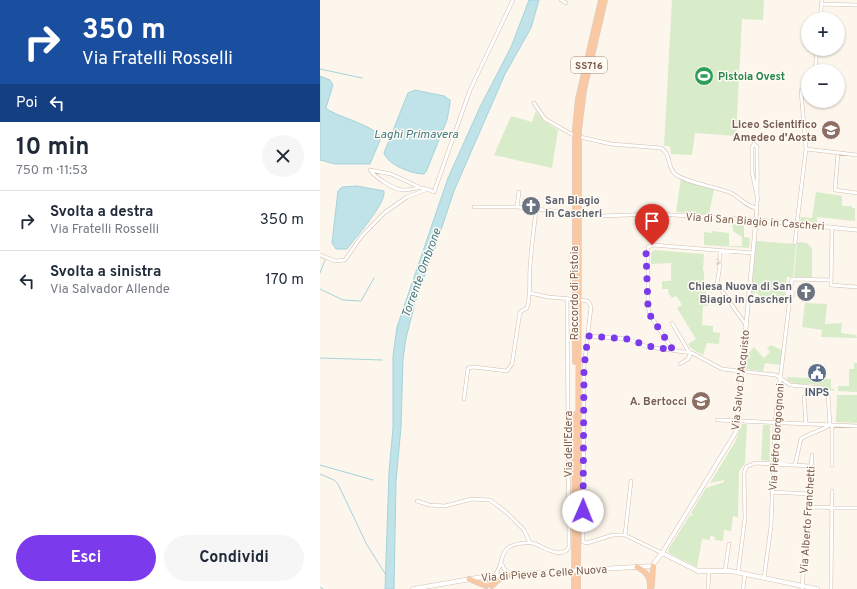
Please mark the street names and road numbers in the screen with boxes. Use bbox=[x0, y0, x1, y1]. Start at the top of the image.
road number: SS716 bbox=[571, 57, 607, 73]
street label: Via di San Biagio in Cascheri bbox=[685, 210, 825, 234]
street label: Raccordo di Pistoia bbox=[568, 246, 582, 340]
street label: Via Salvo D'Acquisto bbox=[729, 329, 753, 431]
street label: Via Pietro Borgognoni bbox=[766, 383, 788, 491]
street label: Via dell'Edera bbox=[562, 410, 576, 477]
street label: Via Alberto Franchetti bbox=[797, 466, 819, 574]
street label: Via di Pieve a Celle Nuova bbox=[481, 563, 608, 585]

